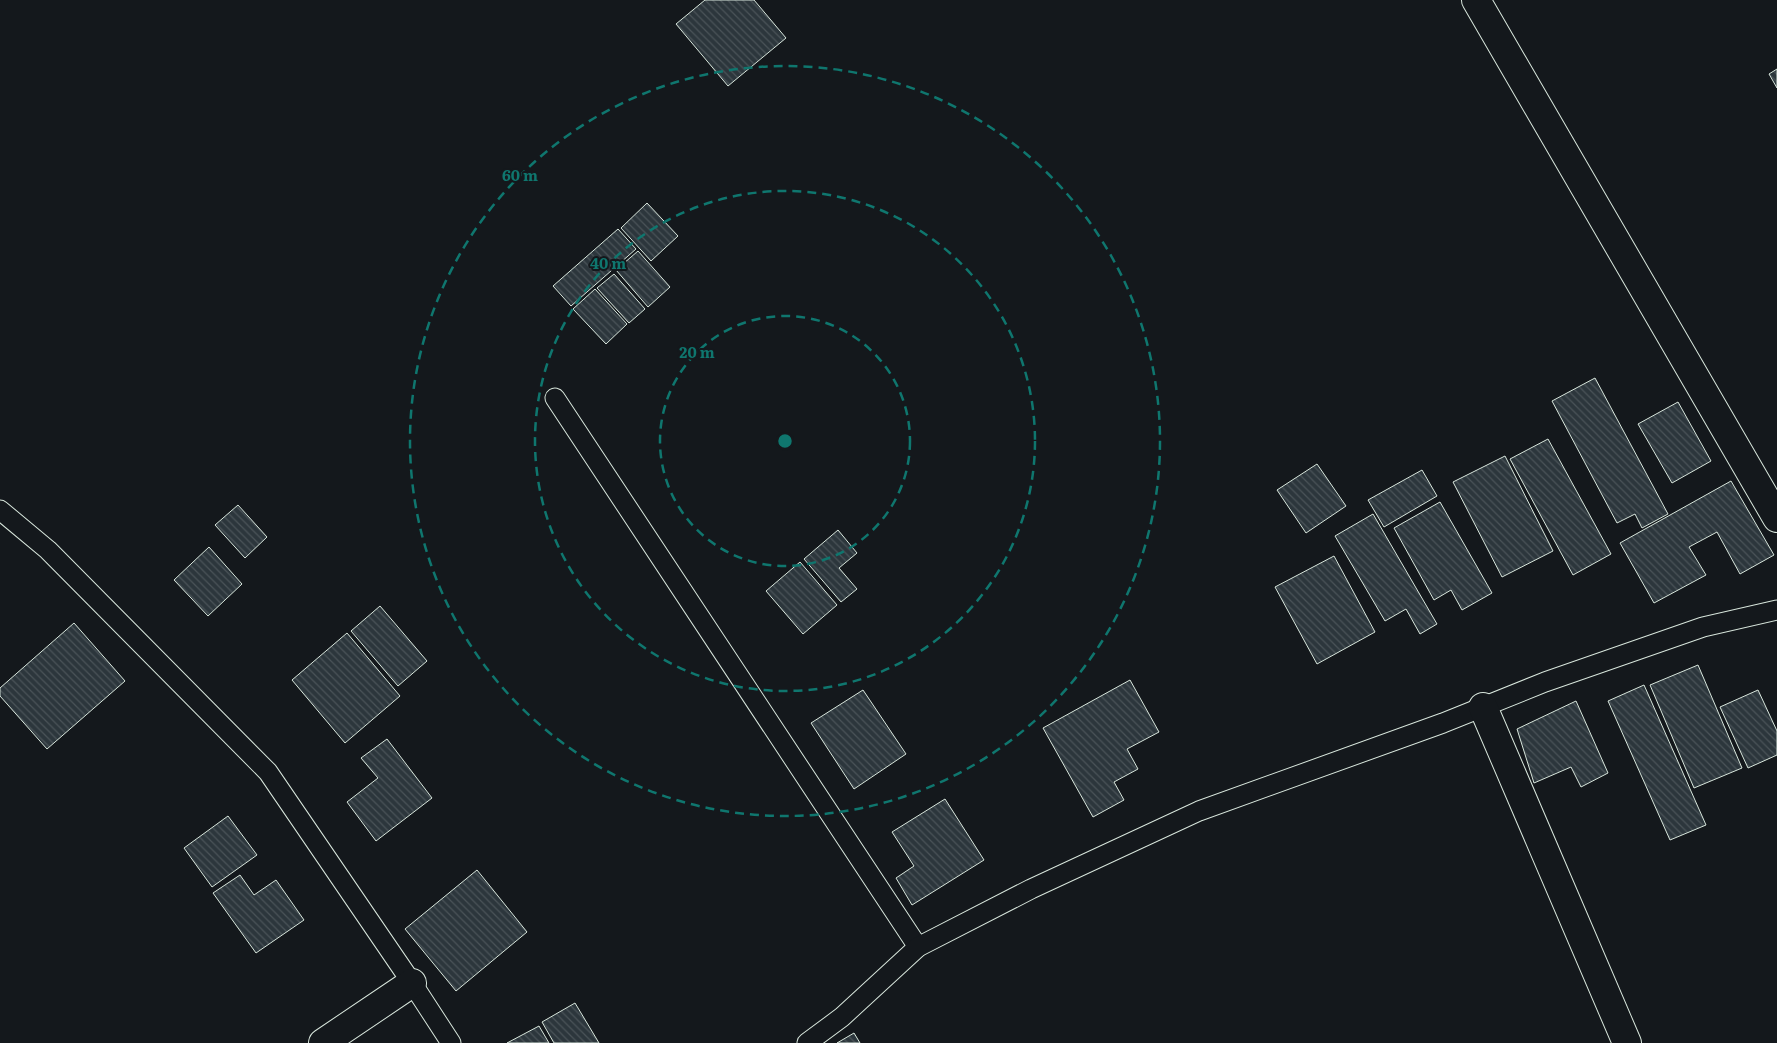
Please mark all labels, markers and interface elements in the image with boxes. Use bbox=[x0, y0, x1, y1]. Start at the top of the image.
text: 60 m bbox=[502, 163, 538, 186]
text: 40 m bbox=[590, 251, 626, 274]
text: 20 m bbox=[679, 340, 715, 363]
centre of rings bbox=[776, 432, 794, 450]

